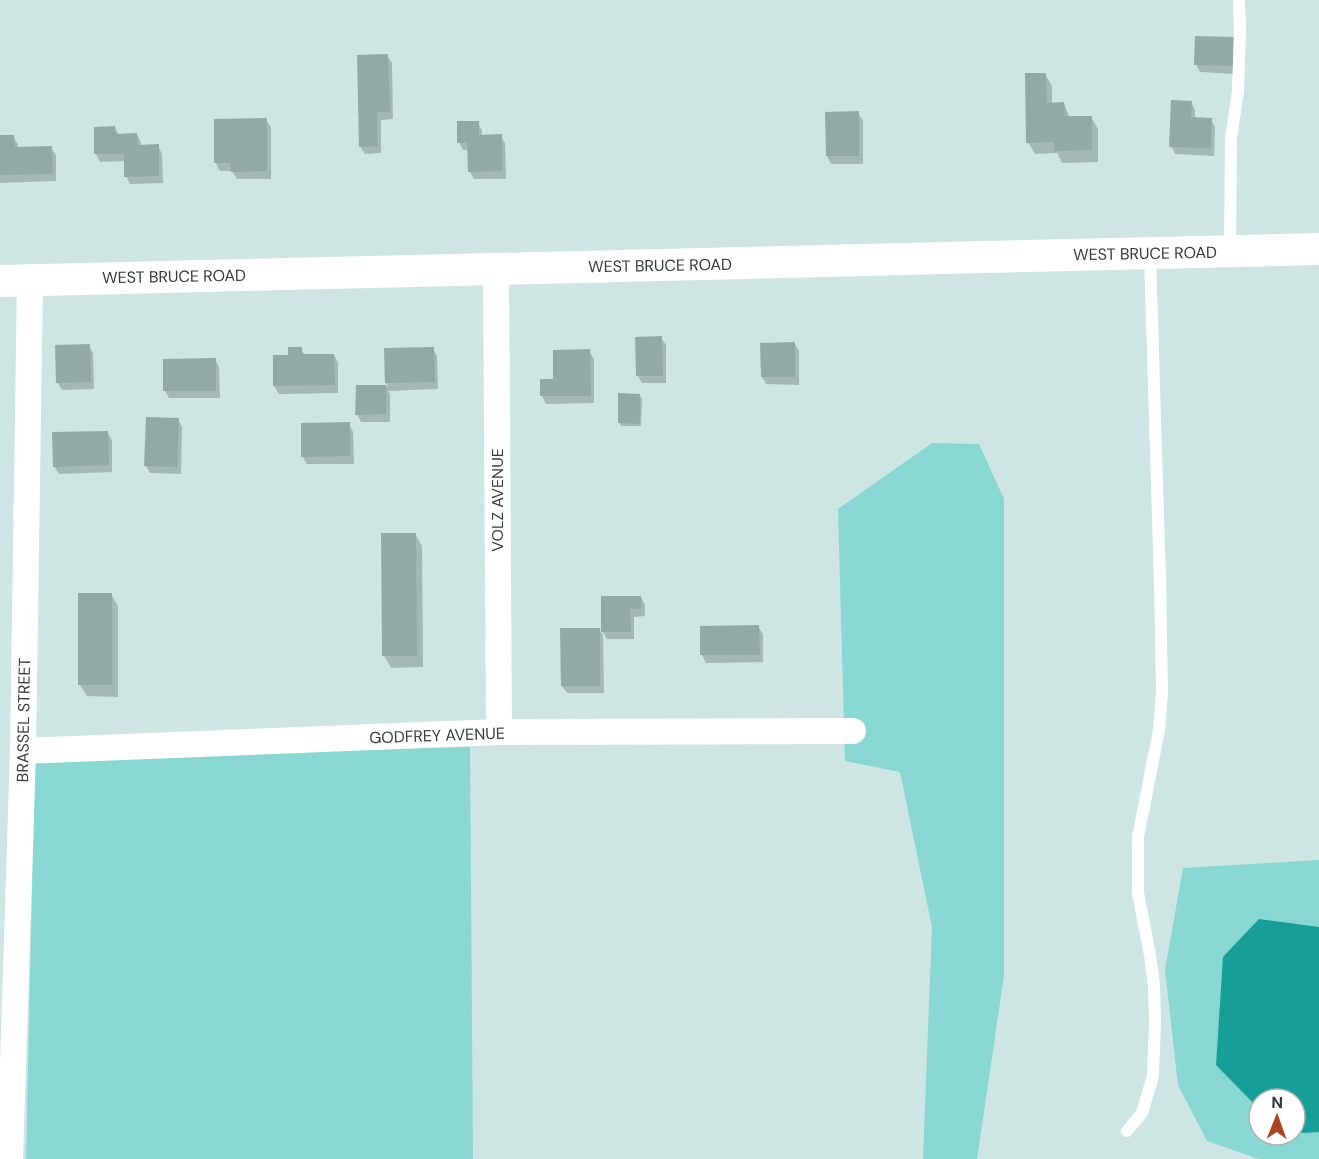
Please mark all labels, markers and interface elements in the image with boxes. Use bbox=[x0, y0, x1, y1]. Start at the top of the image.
street label: WEST BRUCE ROAD bbox=[1073, 242, 1217, 265]
street label: WEST BRUCE ROAD bbox=[588, 254, 732, 277]
street label: WEST BRUCE ROAD bbox=[102, 265, 246, 288]
street label: VOLZ AVENUE bbox=[487, 448, 508, 552]
street label: BRASSEL STREET bbox=[12, 658, 35, 782]
street label: GODFREY AVENUE bbox=[369, 723, 505, 748]
north arrow bbox=[1247, 1087, 1307, 1147]
text: N bbox=[1271, 1092, 1283, 1113]

